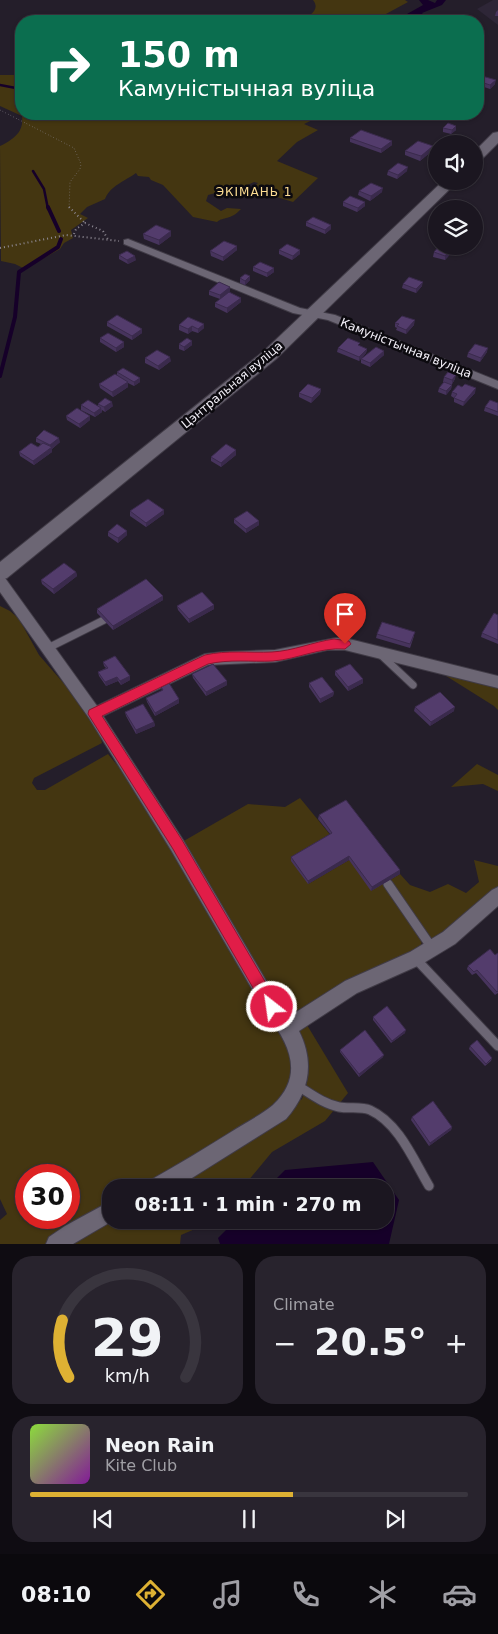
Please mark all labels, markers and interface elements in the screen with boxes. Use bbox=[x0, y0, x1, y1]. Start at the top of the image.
icon: right bbox=[35, 35, 100, 100]
text: 150 m bbox=[118, 35, 240, 75]
text: Камуністычная вуліца bbox=[118, 76, 375, 101]
map controls bbox=[428, 135, 483, 255]
button: sound bbox=[428, 135, 483, 190]
district label: ЭКІМАНЬ 1 bbox=[216, 185, 292, 199]
button: layers bbox=[428, 200, 483, 255]
street label: Камуністычная вуліца bbox=[338, 315, 474, 381]
street label: Цэнтральная вуліца bbox=[179, 339, 285, 431]
pin bbox=[324, 593, 366, 644]
icon: arrive bbox=[331, 600, 359, 628]
position arrow bbox=[245, 980, 297, 1032]
speed limit sign: 30 bbox=[15, 1164, 80, 1229]
text: 08:11 · 1 min · 270 m bbox=[134, 1193, 362, 1215]
text: Climate bbox=[273, 1295, 335, 1314]
text: 29 bbox=[91, 1308, 164, 1368]
text: 20.5° bbox=[314, 1320, 427, 1364]
text: − bbox=[273, 1327, 296, 1360]
text: + bbox=[445, 1327, 468, 1360]
text: km/h bbox=[105, 1365, 150, 1386]
text: Neon Rain bbox=[105, 1434, 214, 1456]
text: Kite Club bbox=[105, 1456, 177, 1475]
icon: previous bbox=[89, 1505, 117, 1533]
icon: pause bbox=[235, 1505, 263, 1533]
icon: next bbox=[381, 1505, 409, 1533]
icon: directions bbox=[133, 1577, 168, 1612]
icon: music bbox=[210, 1577, 245, 1612]
icon: phone bbox=[288, 1577, 323, 1612]
icon: climate bbox=[365, 1577, 400, 1612]
icon: car bbox=[442, 1577, 477, 1612]
text: 08:10 bbox=[21, 1582, 91, 1607]

